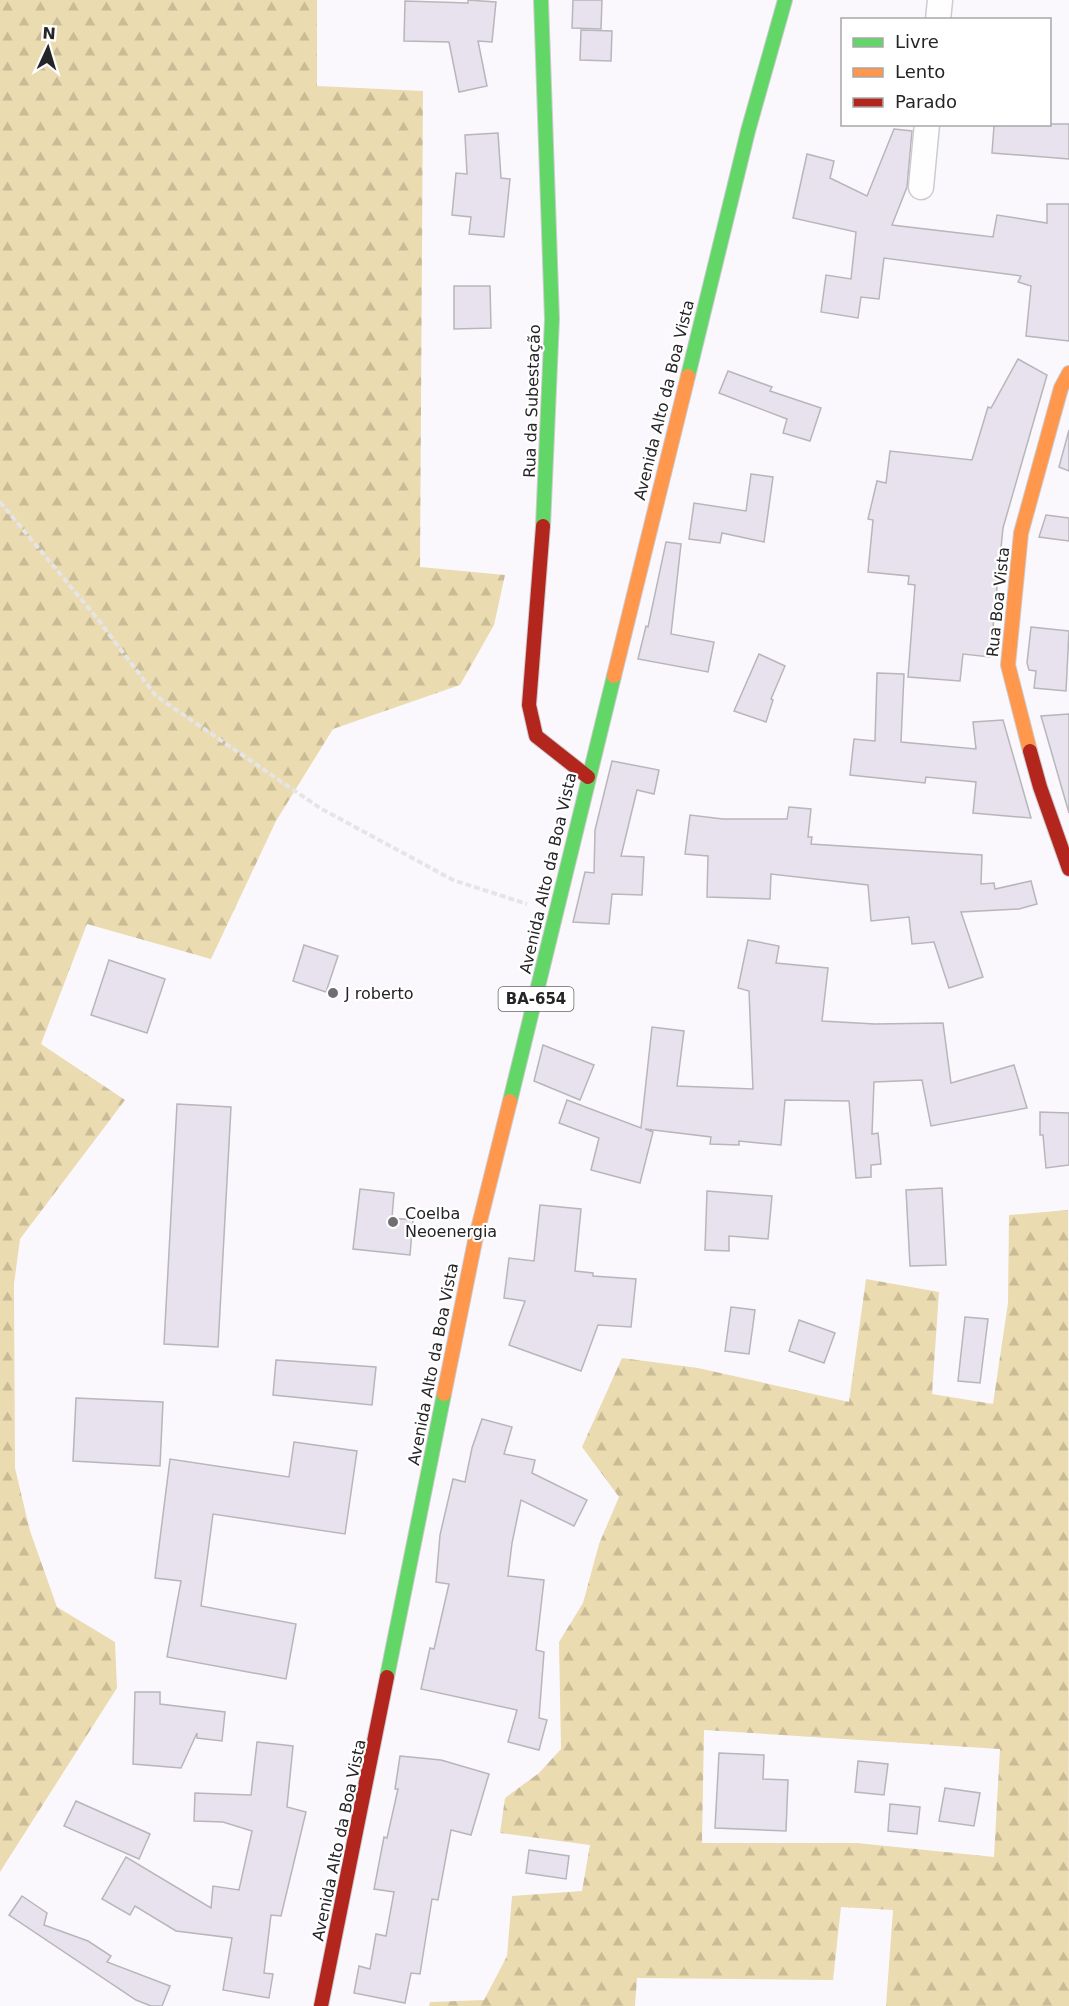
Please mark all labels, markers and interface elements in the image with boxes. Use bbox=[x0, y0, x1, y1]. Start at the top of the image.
north arrow bbox=[18, 18, 78, 78]
legend bbox=[841, 18, 1051, 126]
text: N bbox=[42, 24, 56, 43]
text: Livre bbox=[895, 31, 939, 52]
text: Lento bbox=[895, 61, 945, 82]
text: Parado bbox=[895, 91, 957, 112]
street label: Avenida Alto da Boa Vista bbox=[630, 298, 698, 502]
street label: Rua da Subestação bbox=[520, 324, 544, 478]
street label: Rua Boa Vista bbox=[983, 546, 1013, 658]
street label: Avenida Alto da Boa Vista bbox=[516, 771, 580, 975]
place label: J roberto bbox=[344, 984, 413, 1003]
marker: J roberto bbox=[326, 986, 340, 1000]
road number: BA-654 bbox=[498, 987, 574, 1011]
place label: Coelba Neoenergia bbox=[405, 1204, 497, 1241]
marker: Coelba Neoenergia bbox=[386, 1215, 400, 1229]
street label: Avenida Alto da Boa Vista bbox=[404, 1261, 462, 1467]
street label: Avenida Alto da Boa Vista bbox=[308, 1737, 370, 1943]

